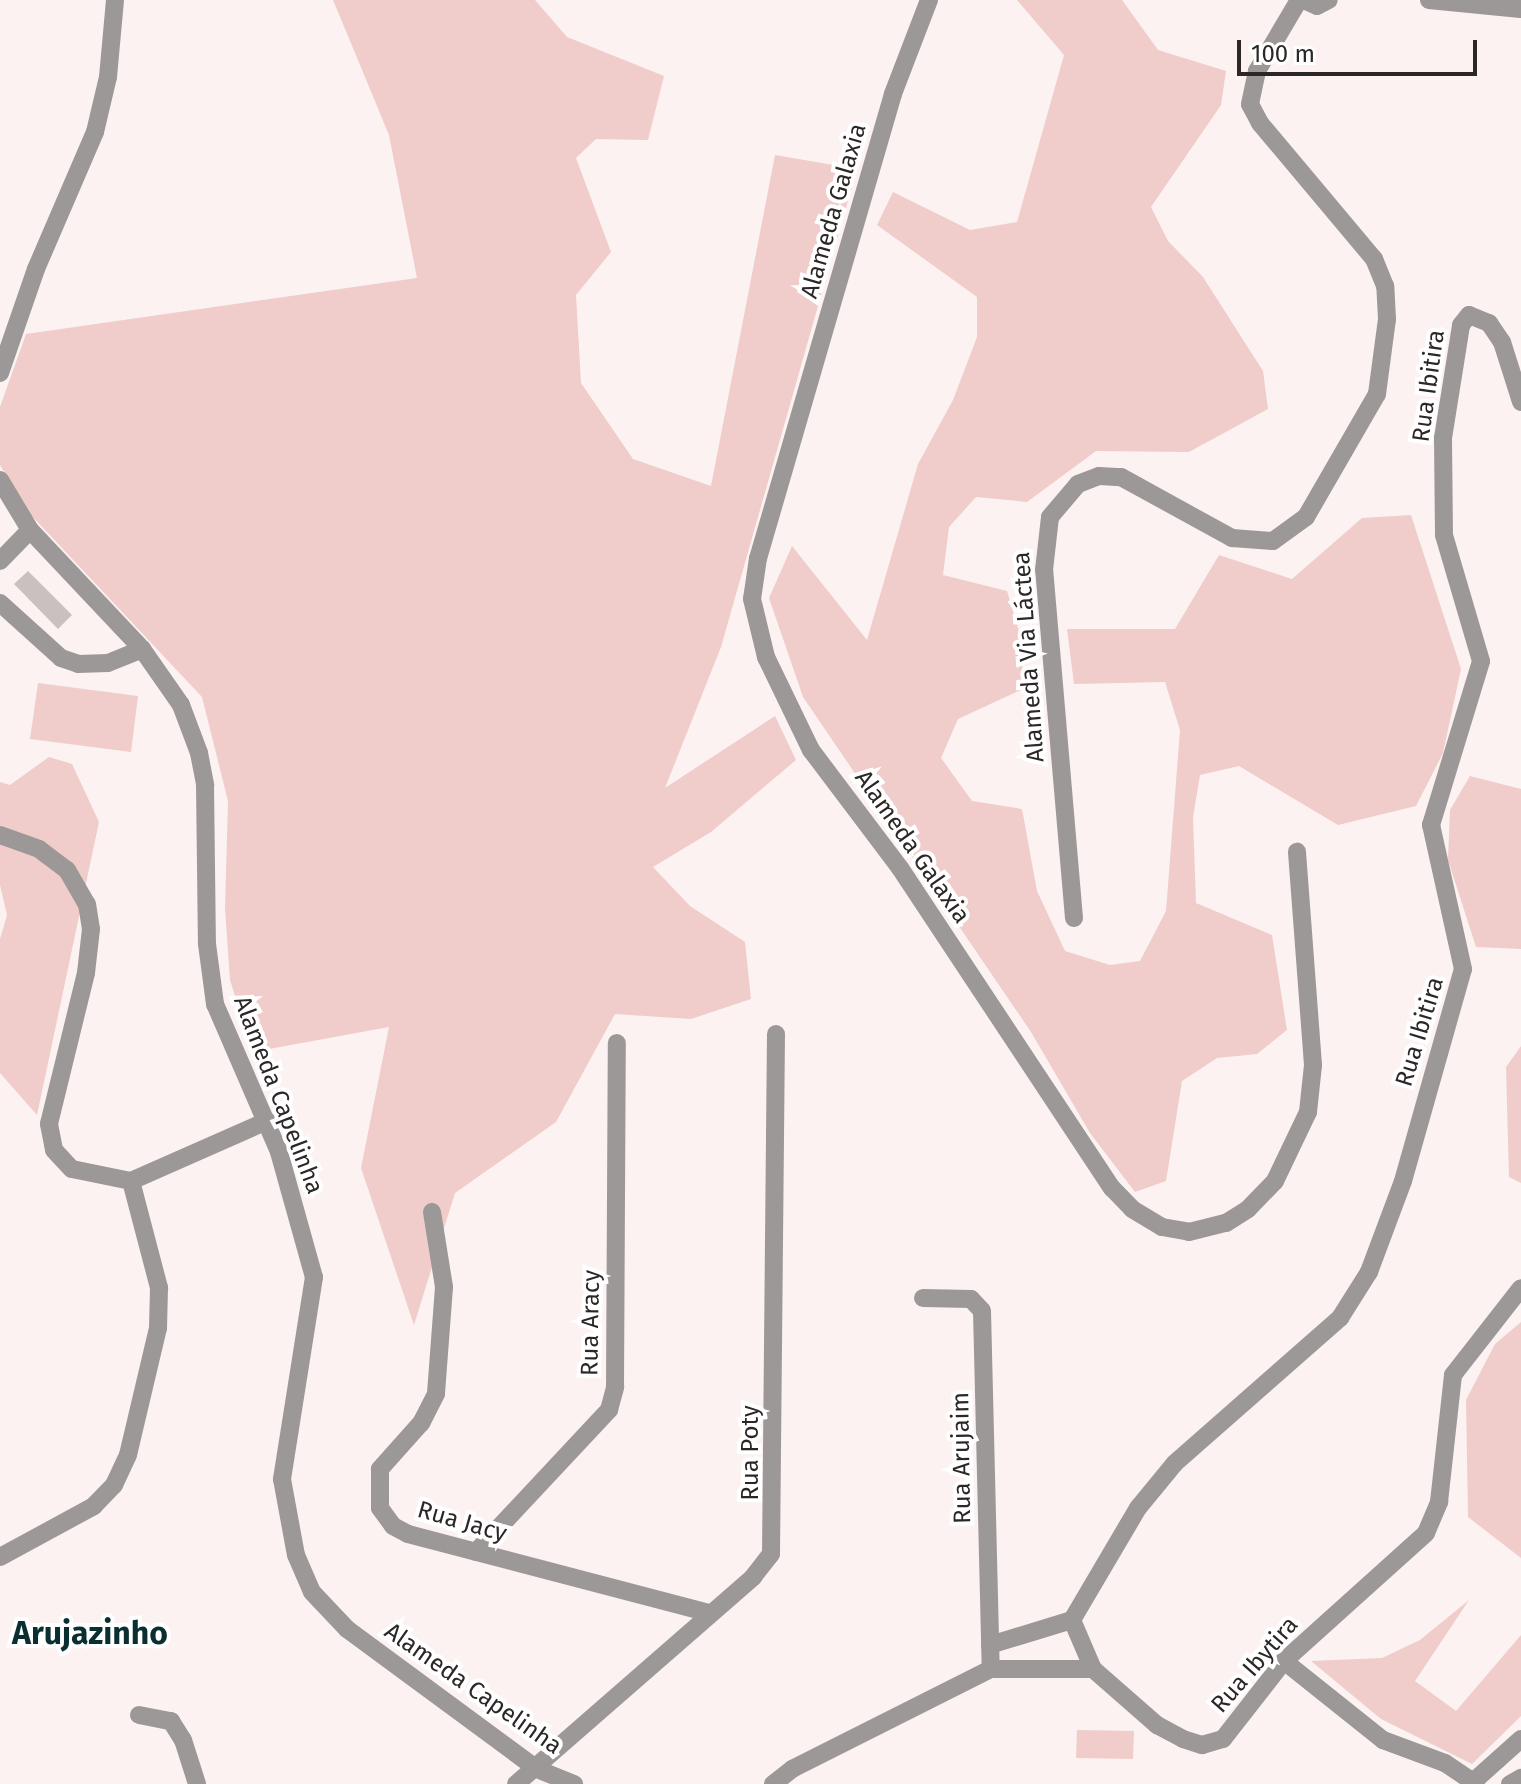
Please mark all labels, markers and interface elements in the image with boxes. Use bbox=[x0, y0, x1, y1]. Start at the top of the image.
scale bar bbox=[1241, 24, 1481, 74]
text: 100 m bbox=[1251, 40, 1315, 68]
street label: Alameda Galaxia bbox=[795, 120, 873, 302]
street label: Rua Ibitira bbox=[1407, 328, 1451, 444]
street label: Alameda Via Láctea bbox=[1007, 551, 1051, 763]
street label: Alameda Galaxia bbox=[848, 765, 976, 929]
street label: Rua Ibitira bbox=[1390, 974, 1450, 1090]
street label: Alameda Capelinha bbox=[227, 992, 329, 1198]
street label: Rua Aracy bbox=[576, 1270, 606, 1376]
street label: Rua Arujaim bbox=[946, 1392, 978, 1524]
street label: Rua Poty bbox=[737, 1405, 765, 1501]
street label: Rua Jacy bbox=[414, 1496, 510, 1548]
street label: Rua Ibytira bbox=[1205, 1611, 1305, 1719]
district label: Arujazinho bbox=[12, 1614, 168, 1652]
street label: Alameda Capelinha bbox=[379, 1617, 567, 1761]

